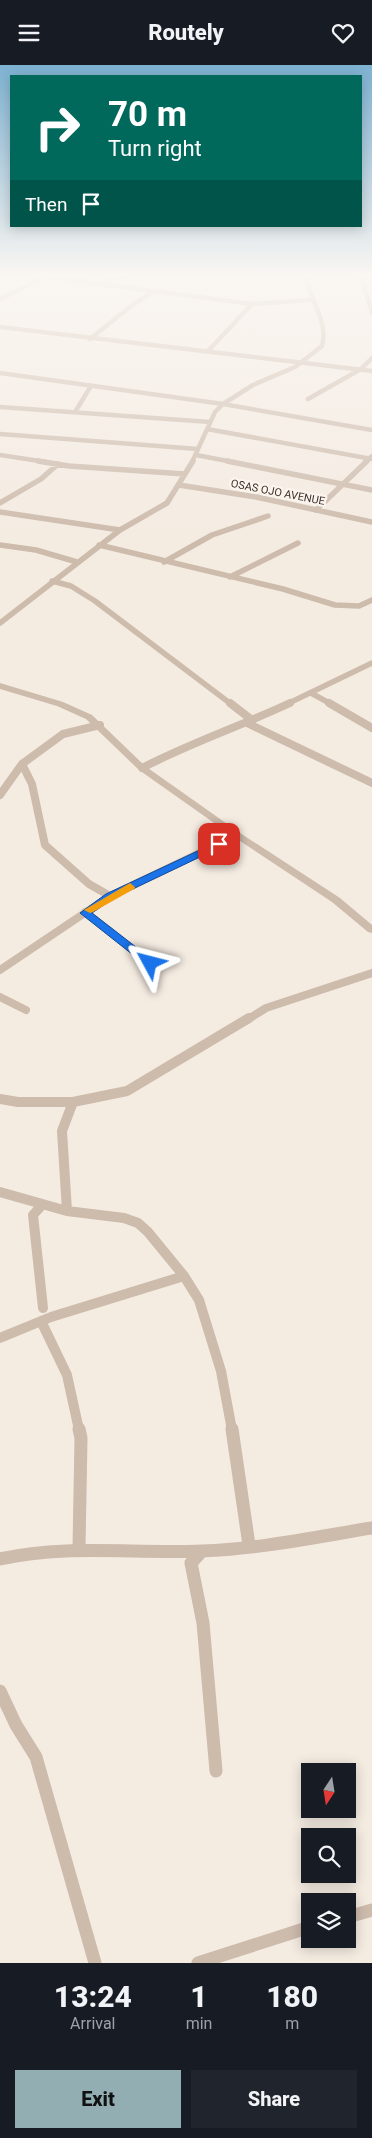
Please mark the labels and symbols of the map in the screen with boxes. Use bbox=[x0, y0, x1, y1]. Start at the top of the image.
street label: OSAS OJO AVENUE bbox=[230, 477, 326, 508]
pin bbox=[198, 823, 240, 865]
position arrow bbox=[123, 936, 175, 988]
north arrow bbox=[301, 1763, 356, 1817]

